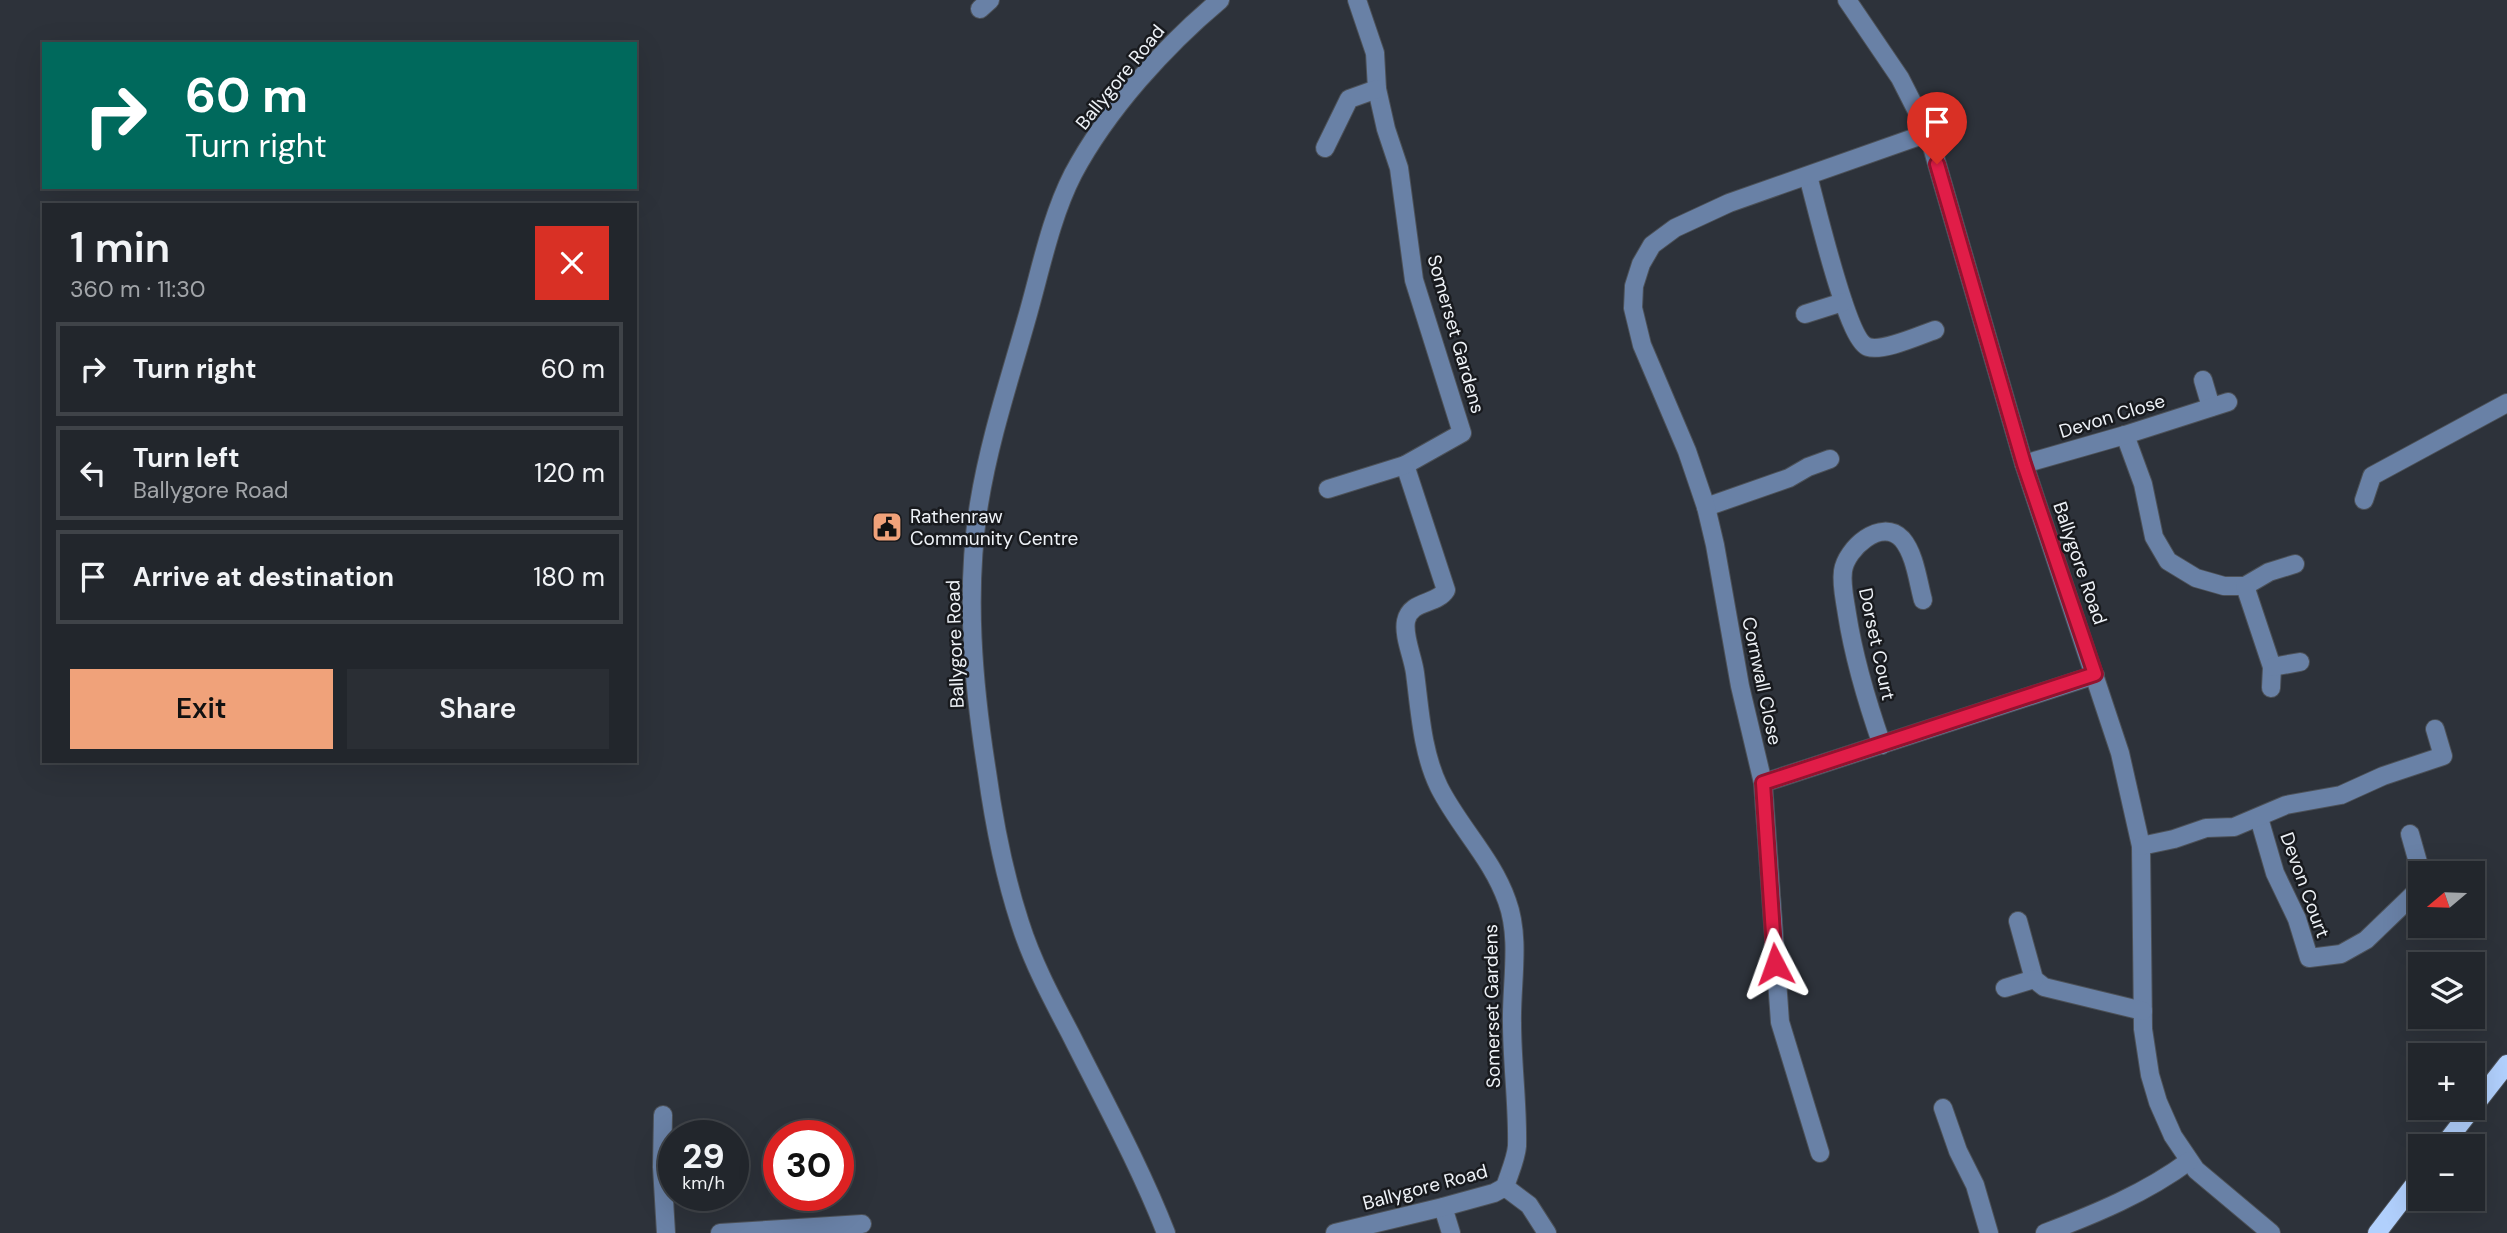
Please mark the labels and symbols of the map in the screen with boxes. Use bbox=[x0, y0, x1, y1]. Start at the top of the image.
street label: Ballygore Road bbox=[1070, 19, 1170, 135]
pin bbox=[1907, 92, 1967, 164]
street label: Somerset Gardens bbox=[1421, 252, 1491, 416]
street label: Devon Close bbox=[2056, 388, 2168, 444]
street label: Ballygore Road bbox=[2047, 498, 2113, 628]
place label: Rathenraw Community Centre bbox=[910, 504, 1078, 551]
public building icon: Rathenraw Community Centre bbox=[870, 510, 904, 544]
street label: Ballygore Road bbox=[940, 579, 970, 709]
street label: Dorset Court bbox=[1853, 586, 1901, 702]
street label: Cornwall Close bbox=[1736, 615, 1788, 747]
street label: Devon Court bbox=[2274, 829, 2336, 941]
north arrow bbox=[2408, 861, 2485, 938]
street label: Somerset Gardens bbox=[1478, 924, 1506, 1088]
position arrow bbox=[1738, 927, 1812, 1001]
speed limit sign: 30 bbox=[763, 1120, 854, 1211]
street label: Ballygore Road bbox=[1360, 1158, 1490, 1216]

